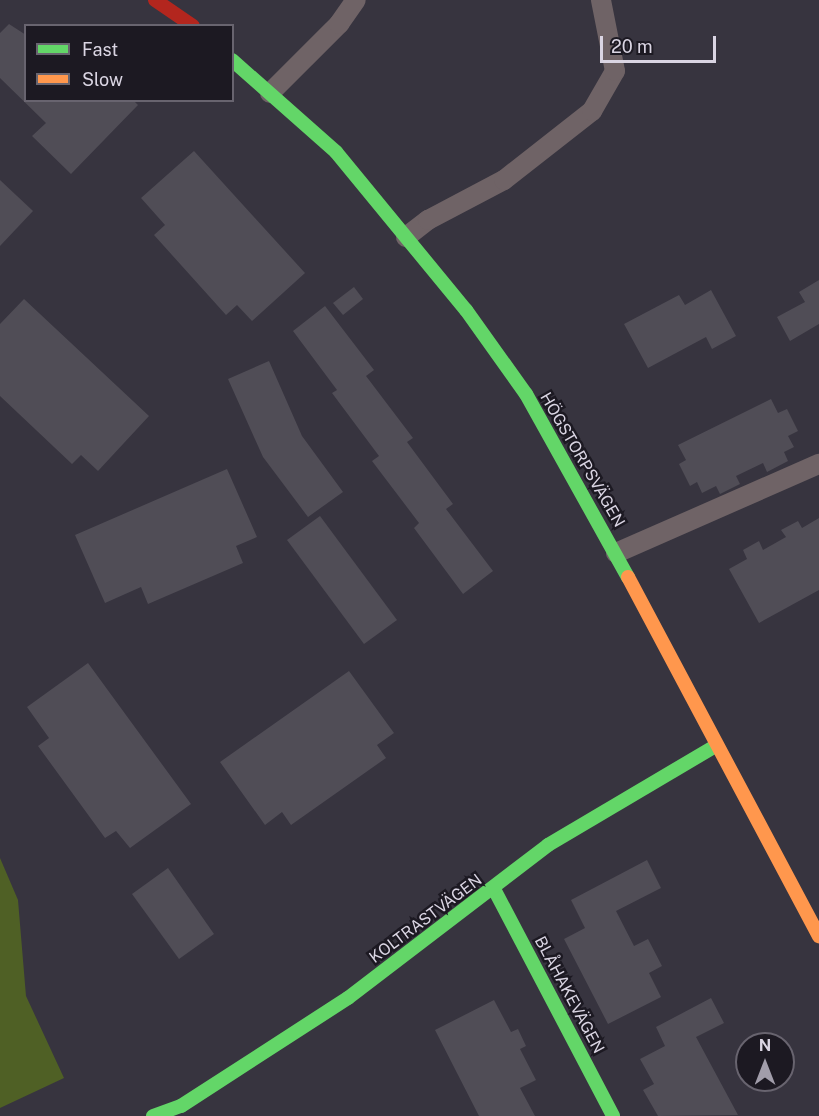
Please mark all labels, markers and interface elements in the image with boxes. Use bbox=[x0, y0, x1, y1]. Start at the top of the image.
legend bbox=[24, 24, 234, 102]
scale bar bbox=[603, 24, 718, 62]
text: 20 m bbox=[611, 36, 653, 57]
text: Fast bbox=[82, 39, 118, 60]
text: Slow bbox=[82, 69, 123, 90]
street label: HÖGSTORPSVÄGEN bbox=[536, 389, 628, 531]
street label: KOLTRASTVÄGEN bbox=[366, 870, 486, 968]
street label: BLÅHAKEVÄGEN bbox=[530, 933, 608, 1057]
north arrow bbox=[735, 1032, 795, 1092]
text: N bbox=[759, 1036, 771, 1055]

